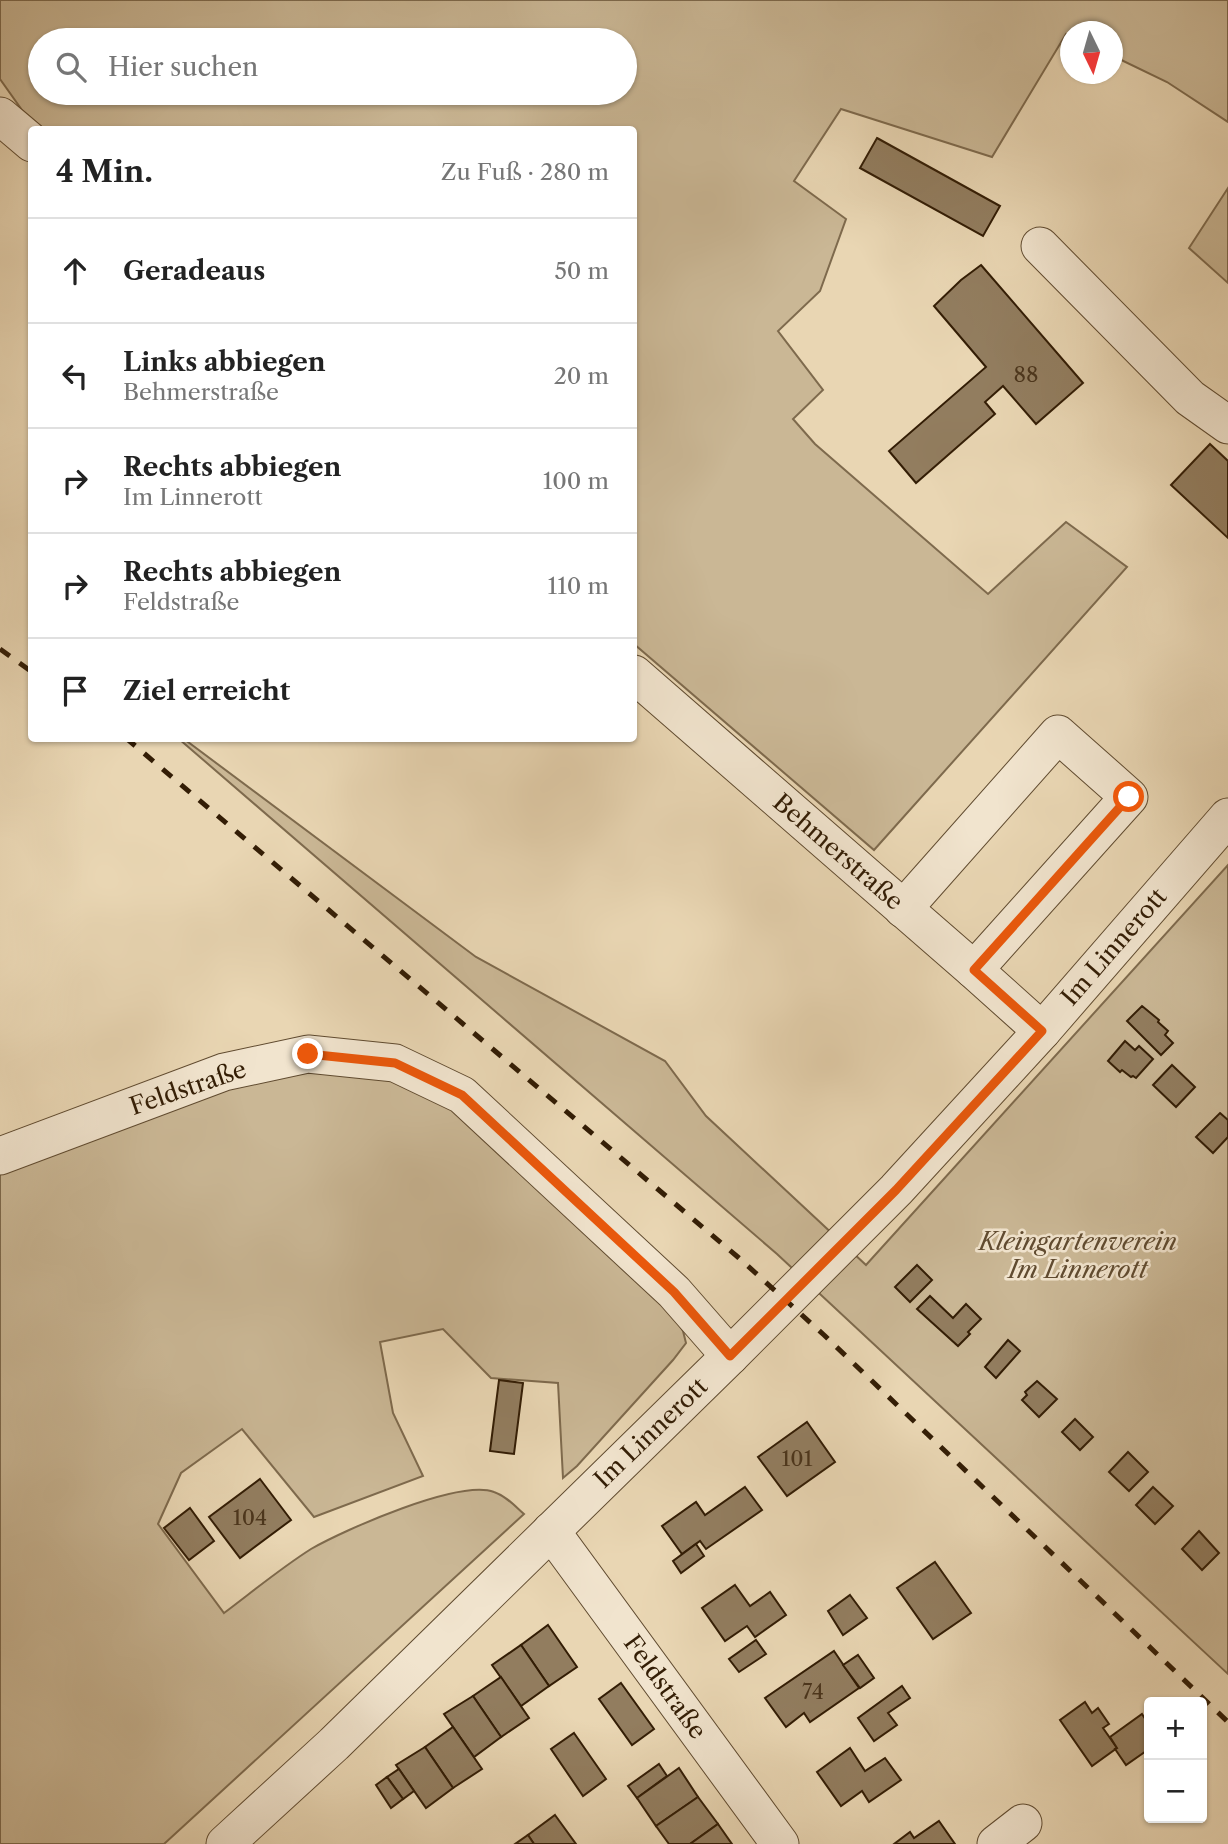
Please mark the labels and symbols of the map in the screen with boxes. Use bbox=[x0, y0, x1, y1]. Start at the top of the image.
north arrow bbox=[1060, 21, 1123, 84]
house number: 88 bbox=[1014, 362, 1038, 387]
route start bbox=[1113, 781, 1144, 812]
street label: Behmerstraße bbox=[767, 787, 909, 916]
street label: Im Linnerott bbox=[1055, 882, 1173, 1011]
route end bbox=[292, 1038, 323, 1069]
street label: Feldstraße bbox=[126, 1054, 250, 1121]
park label: Kleingartenverein Im Linnerott bbox=[977, 1227, 1177, 1284]
street label: Im Linnerott bbox=[588, 1371, 714, 1494]
house number: 101 bbox=[782, 1446, 813, 1471]
house number: 104 bbox=[233, 1505, 267, 1530]
street label: Feldstraße bbox=[618, 1629, 713, 1744]
house number: 74 bbox=[802, 1679, 824, 1704]

